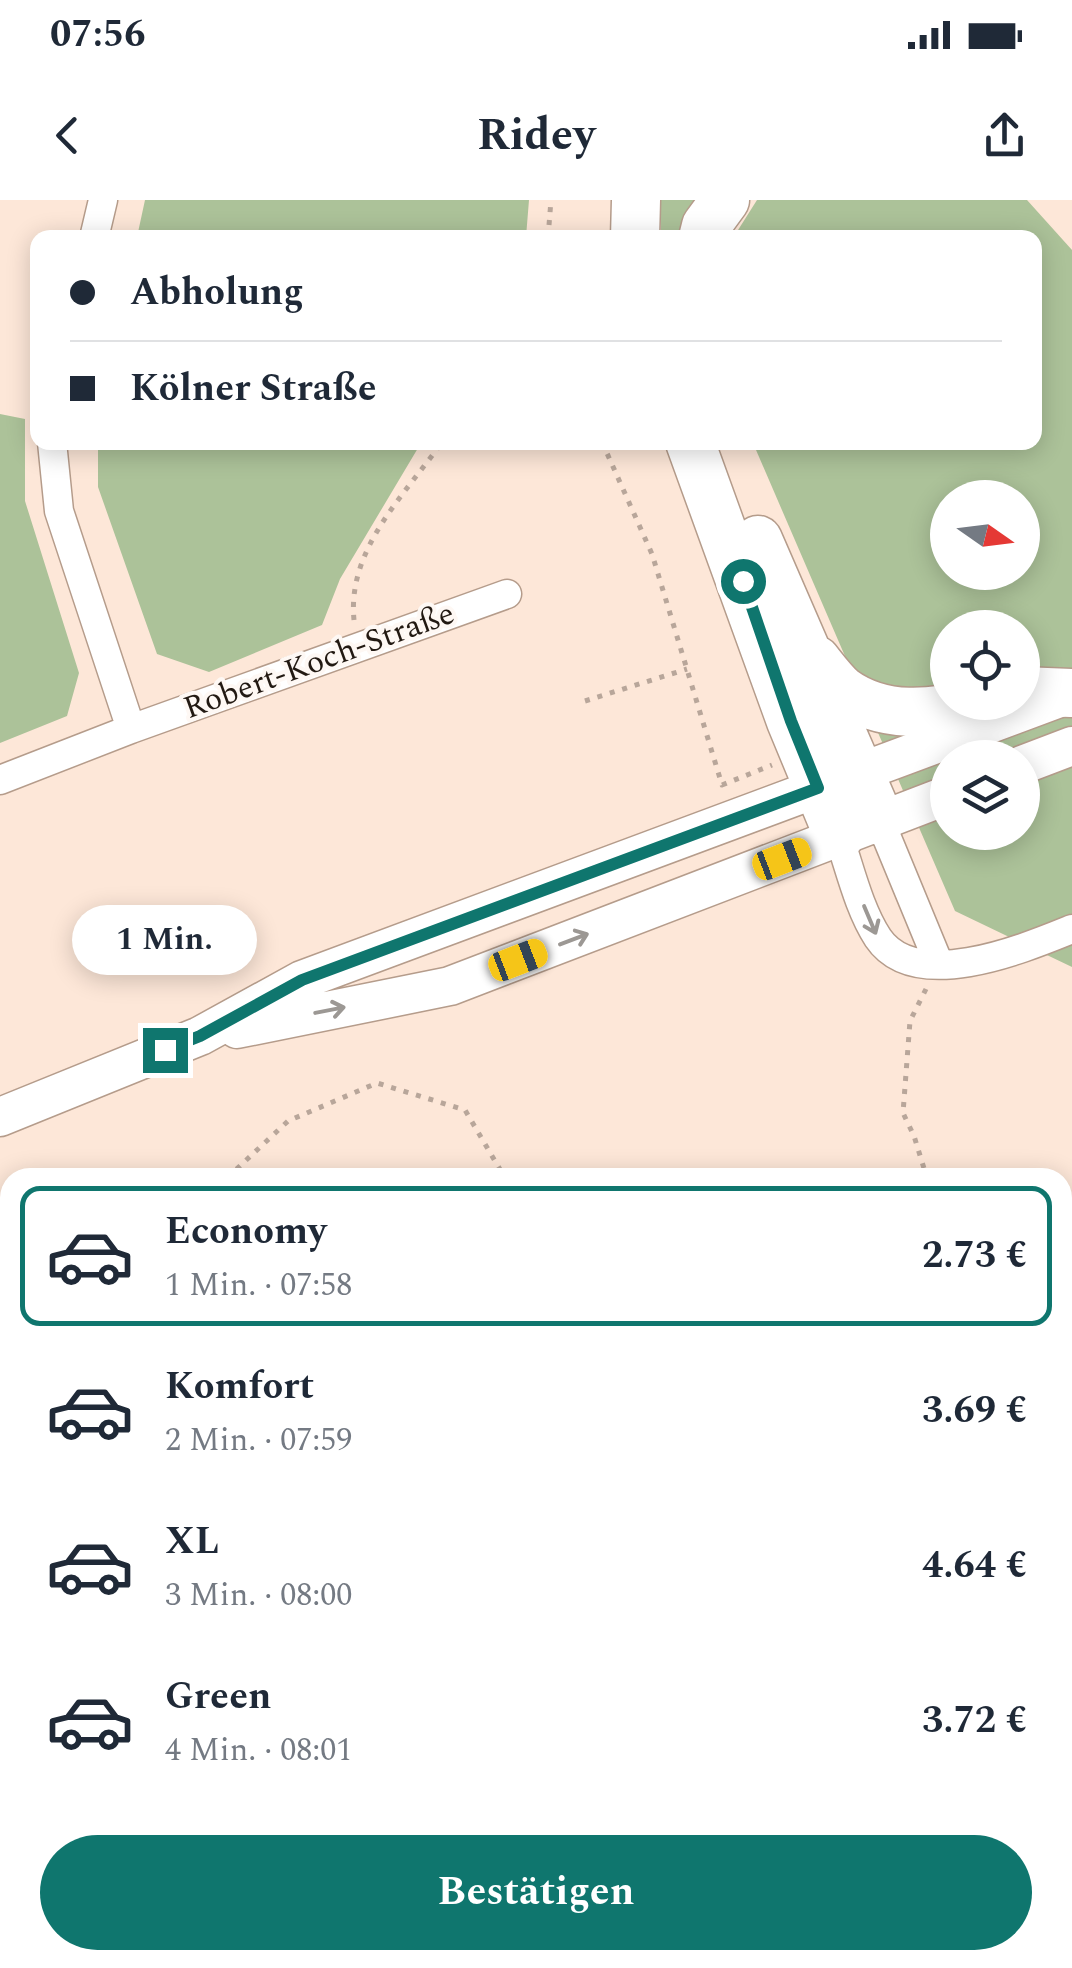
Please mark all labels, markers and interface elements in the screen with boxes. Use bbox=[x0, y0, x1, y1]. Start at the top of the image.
text: 07:56 bbox=[50, 6, 145, 64]
text: Ridey bbox=[477, 101, 595, 170]
icon: back bbox=[40, 108, 95, 163]
icon: share bbox=[977, 108, 1032, 163]
text: Abholung bbox=[130, 264, 304, 322]
text: Kölner Straße bbox=[130, 360, 377, 418]
north arrow bbox=[930, 480, 1040, 590]
map controls bbox=[930, 480, 1040, 850]
route start bbox=[721, 559, 766, 604]
street label: Robert-Koch-Straße bbox=[177, 589, 461, 733]
button: locate bbox=[930, 610, 1040, 720]
button: layers bbox=[930, 740, 1040, 850]
car bbox=[749, 834, 815, 884]
one-way arrow bbox=[862, 904, 880, 935]
callout: 1 Min. bbox=[72, 905, 258, 975]
text: 1 Min. bbox=[116, 915, 213, 964]
one-way arrow bbox=[558, 928, 589, 946]
car bbox=[485, 935, 551, 985]
one-way arrow bbox=[313, 1000, 346, 1019]
route end bbox=[143, 1028, 188, 1073]
text: Economy bbox=[165, 1203, 326, 1261]
icon: car bbox=[45, 1211, 135, 1301]
text: 2.73 € bbox=[922, 1227, 1027, 1285]
text: 1 Min. · 07:58 bbox=[165, 1261, 352, 1310]
text: Komfort bbox=[165, 1358, 314, 1416]
icon: car bbox=[45, 1366, 135, 1456]
text: 3.69 € bbox=[922, 1382, 1027, 1440]
text: 2 Min. · 07:59 bbox=[165, 1416, 352, 1465]
text: XL bbox=[165, 1513, 219, 1571]
icon: car bbox=[45, 1521, 135, 1611]
text: 4.64 € bbox=[922, 1537, 1027, 1595]
text: 3 Min. · 08:00 bbox=[165, 1571, 352, 1620]
text: Green bbox=[165, 1668, 272, 1726]
icon: car bbox=[45, 1676, 135, 1766]
text: 3.72 € bbox=[922, 1692, 1027, 1750]
text: 4 Min. · 08:01 bbox=[165, 1726, 352, 1775]
button: Bestätigen bbox=[40, 1835, 1032, 1950]

